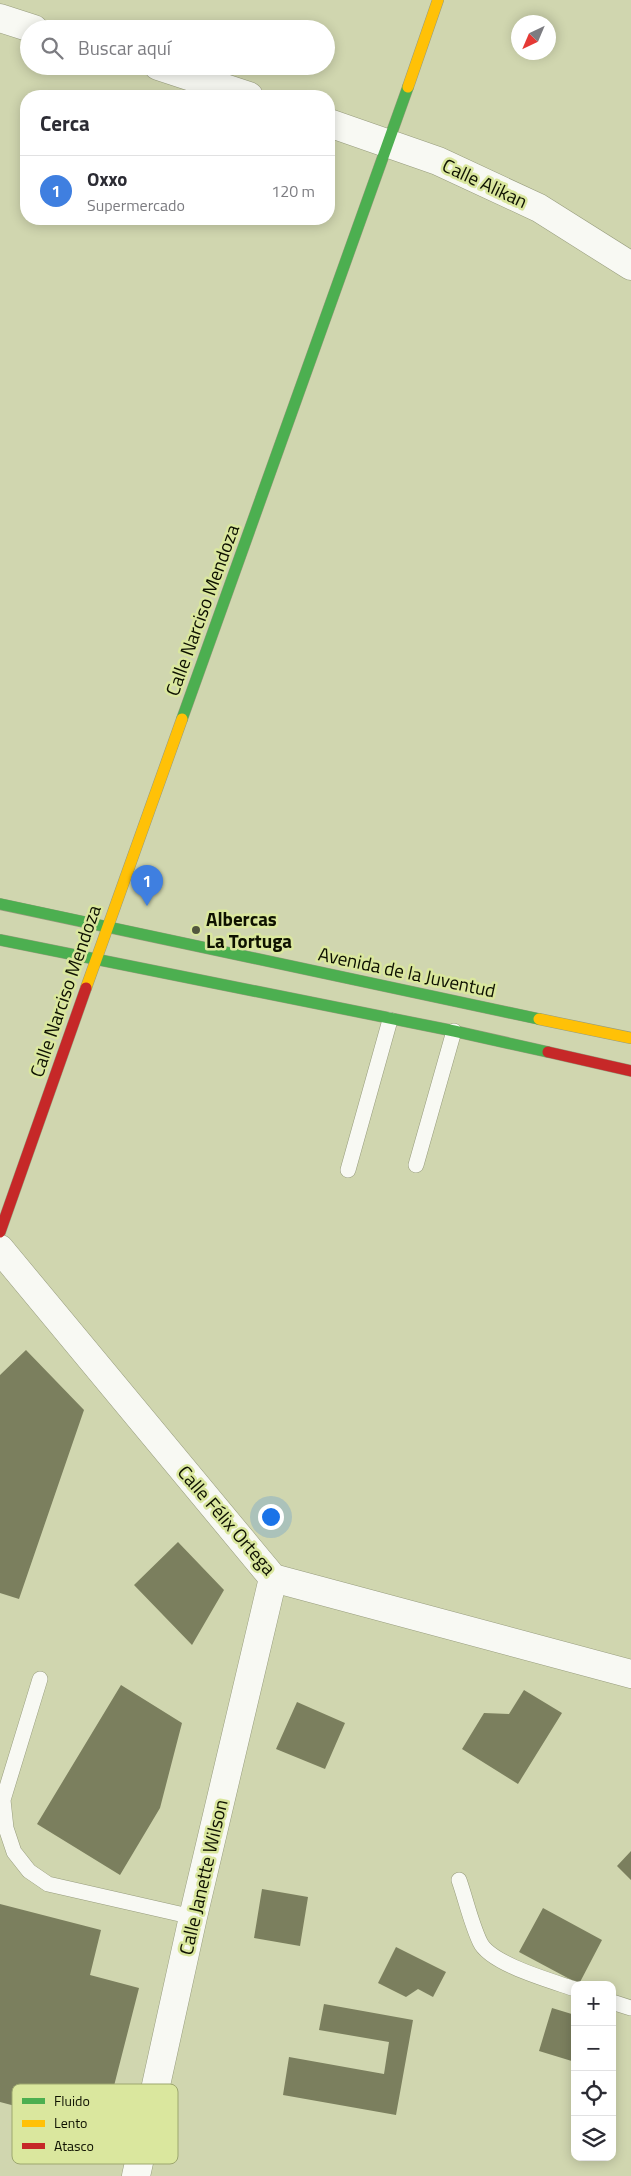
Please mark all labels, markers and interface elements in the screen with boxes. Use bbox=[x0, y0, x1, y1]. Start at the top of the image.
north arrow bbox=[511, 15, 556, 60]
search box bbox=[20, 20, 335, 75]
text: Buscar aquí bbox=[78, 33, 171, 62]
icon: search bbox=[38, 34, 66, 62]
text: Cerca bbox=[40, 107, 90, 139]
street label: Calle Alikan bbox=[438, 150, 533, 215]
text: Oxxo bbox=[87, 164, 127, 193]
text: 1 bbox=[52, 179, 60, 203]
text: 120 m bbox=[271, 179, 315, 203]
text: Supermercado bbox=[87, 193, 185, 217]
street label: Calle Narciso Mendoza bbox=[157, 520, 246, 700]
pin: 1 bbox=[131, 865, 163, 906]
street label: Calle Narciso Mendoza bbox=[21, 900, 108, 1081]
place label: Albercas La Tortuga bbox=[206, 904, 292, 955]
marker: Albercas La Tortuga bbox=[190, 924, 202, 936]
street label: Avenida de la Juventud bbox=[316, 939, 498, 1004]
street label: Calle Félix Ortega bbox=[171, 1458, 284, 1581]
your location bbox=[258, 1504, 284, 1530]
street label: Calle Janette Wilson bbox=[171, 1796, 234, 1957]
map controls bbox=[571, 1981, 616, 2161]
button: + bbox=[571, 1981, 616, 2026]
button: − bbox=[571, 2026, 616, 2071]
button: locate bbox=[571, 2071, 616, 2116]
legend bbox=[12, 2084, 178, 2164]
text: Fluido bbox=[54, 2090, 90, 2111]
text: Lento bbox=[54, 2112, 88, 2133]
button: layers bbox=[571, 2116, 616, 2161]
text: Atasco bbox=[54, 2135, 94, 2156]

